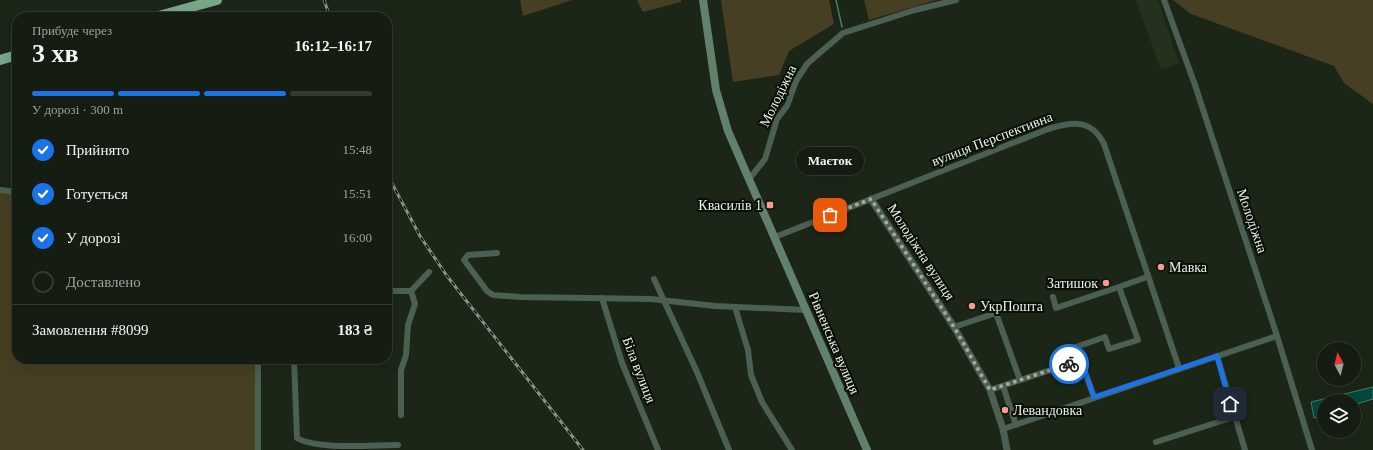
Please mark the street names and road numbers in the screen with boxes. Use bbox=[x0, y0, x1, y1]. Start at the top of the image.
street label: Молодіжна bbox=[757, 62, 800, 129]
street label: вулиця Перспективна bbox=[929, 109, 1055, 169]
street label: Молодіжна bbox=[1234, 187, 1270, 256]
street label: Молодіжна вулиця bbox=[884, 201, 958, 303]
street label: Рівненська вулиця bbox=[806, 290, 862, 397]
street label: Біла вулиця bbox=[620, 335, 659, 406]

